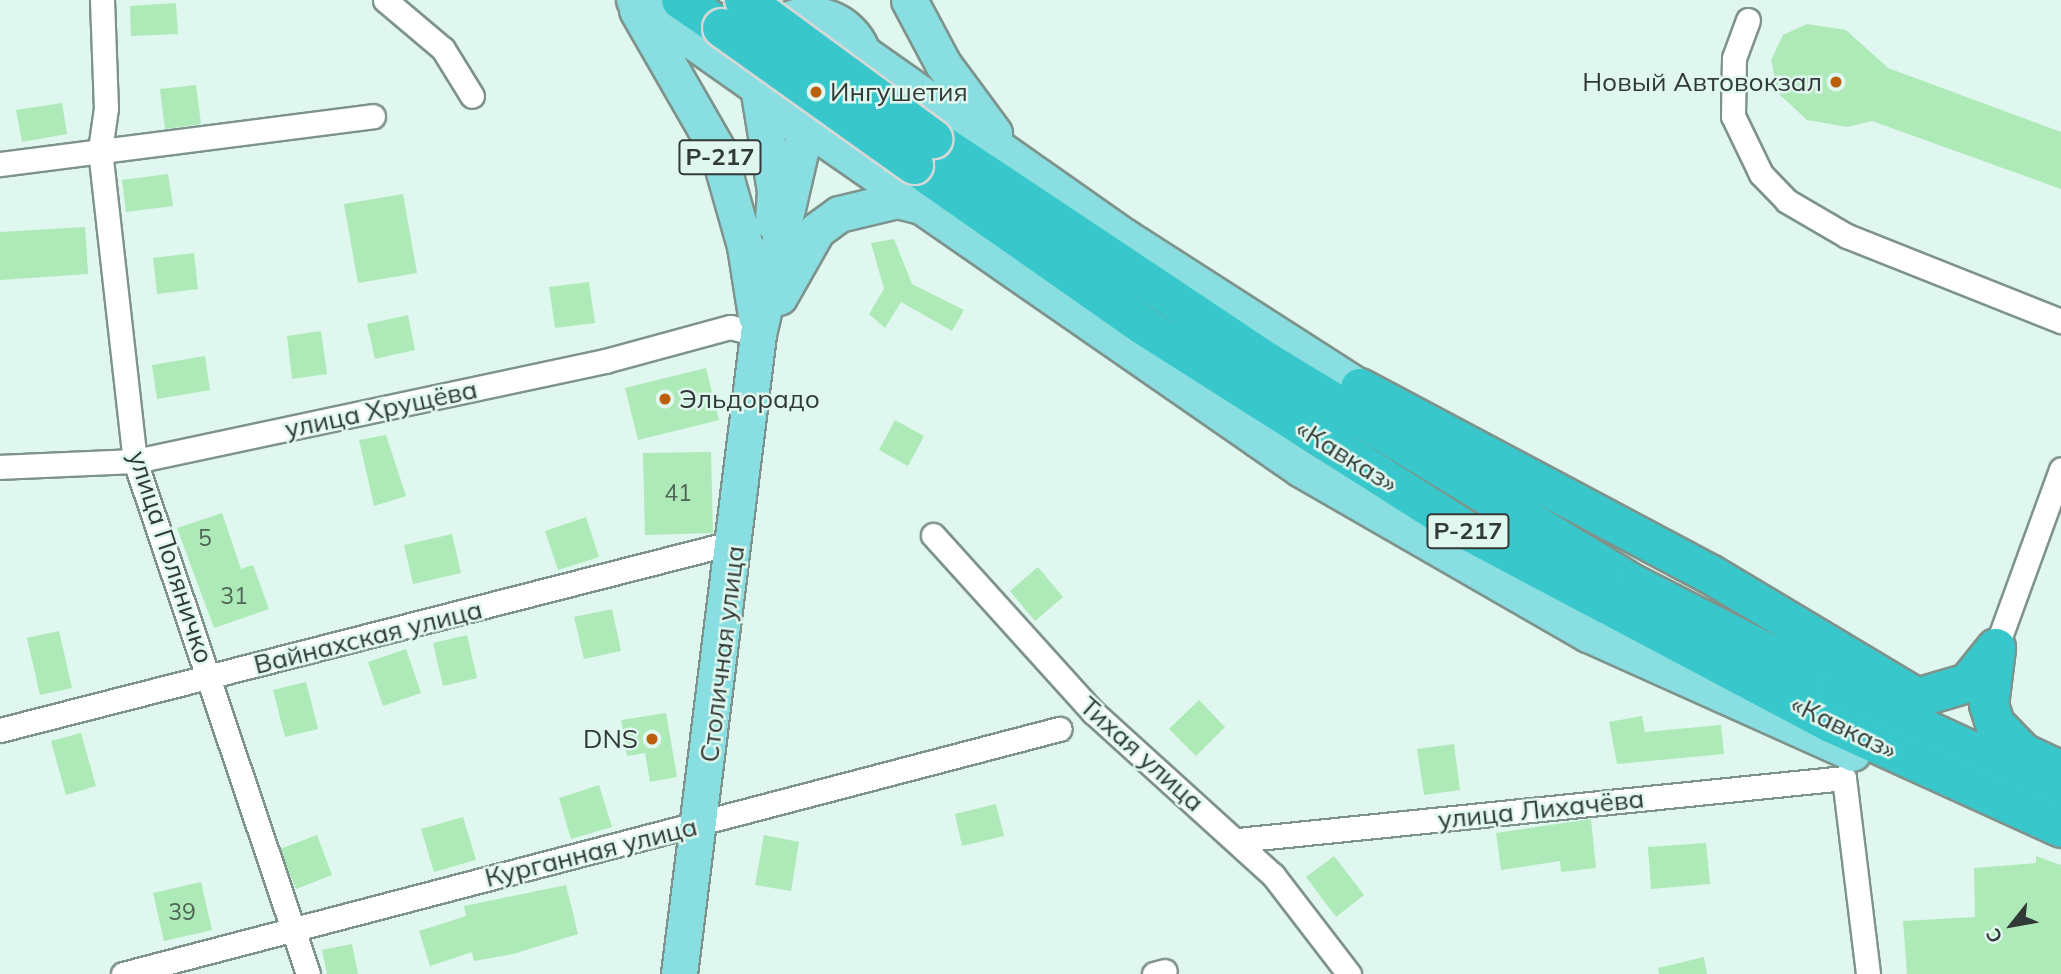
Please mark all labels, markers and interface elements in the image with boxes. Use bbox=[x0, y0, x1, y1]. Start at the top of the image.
place label: Новый Автовокзал bbox=[1582, 66, 1822, 98]
marker: Новый Автовокзал bbox=[1828, 74, 1844, 90]
place label: Ингушетия bbox=[830, 76, 968, 108]
marker: Ингушетия bbox=[808, 84, 824, 100]
road number: Р-217 bbox=[678, 136, 762, 177]
street label: улица Хрущёва bbox=[282, 373, 480, 445]
place label: Эльдорадо bbox=[679, 383, 820, 415]
marker: Эльдорадо bbox=[657, 391, 673, 407]
street label: «Кавказ» bbox=[1291, 413, 1403, 499]
street label: улица Поляничко bbox=[122, 447, 220, 667]
house number: 41 bbox=[664, 479, 692, 507]
road number: Р-217 bbox=[1426, 510, 1510, 552]
house number: 5 bbox=[198, 524, 212, 552]
street label: Столичная улица bbox=[693, 544, 751, 764]
house number: 31 bbox=[220, 582, 248, 610]
street label: Вайнахская улица bbox=[251, 594, 485, 680]
street label: «Кавказ» bbox=[1786, 688, 1902, 766]
street label: Тихая улица bbox=[1074, 690, 1210, 818]
place label: DNS bbox=[583, 723, 638, 755]
marker: DNS bbox=[644, 731, 660, 747]
street label: улица Лихачёва bbox=[1436, 783, 1646, 835]
street label: Курганная улица bbox=[482, 811, 700, 893]
north arrow bbox=[1977, 890, 2047, 960]
house number: 39 bbox=[168, 898, 196, 926]
text: С bbox=[1980, 924, 2008, 948]

